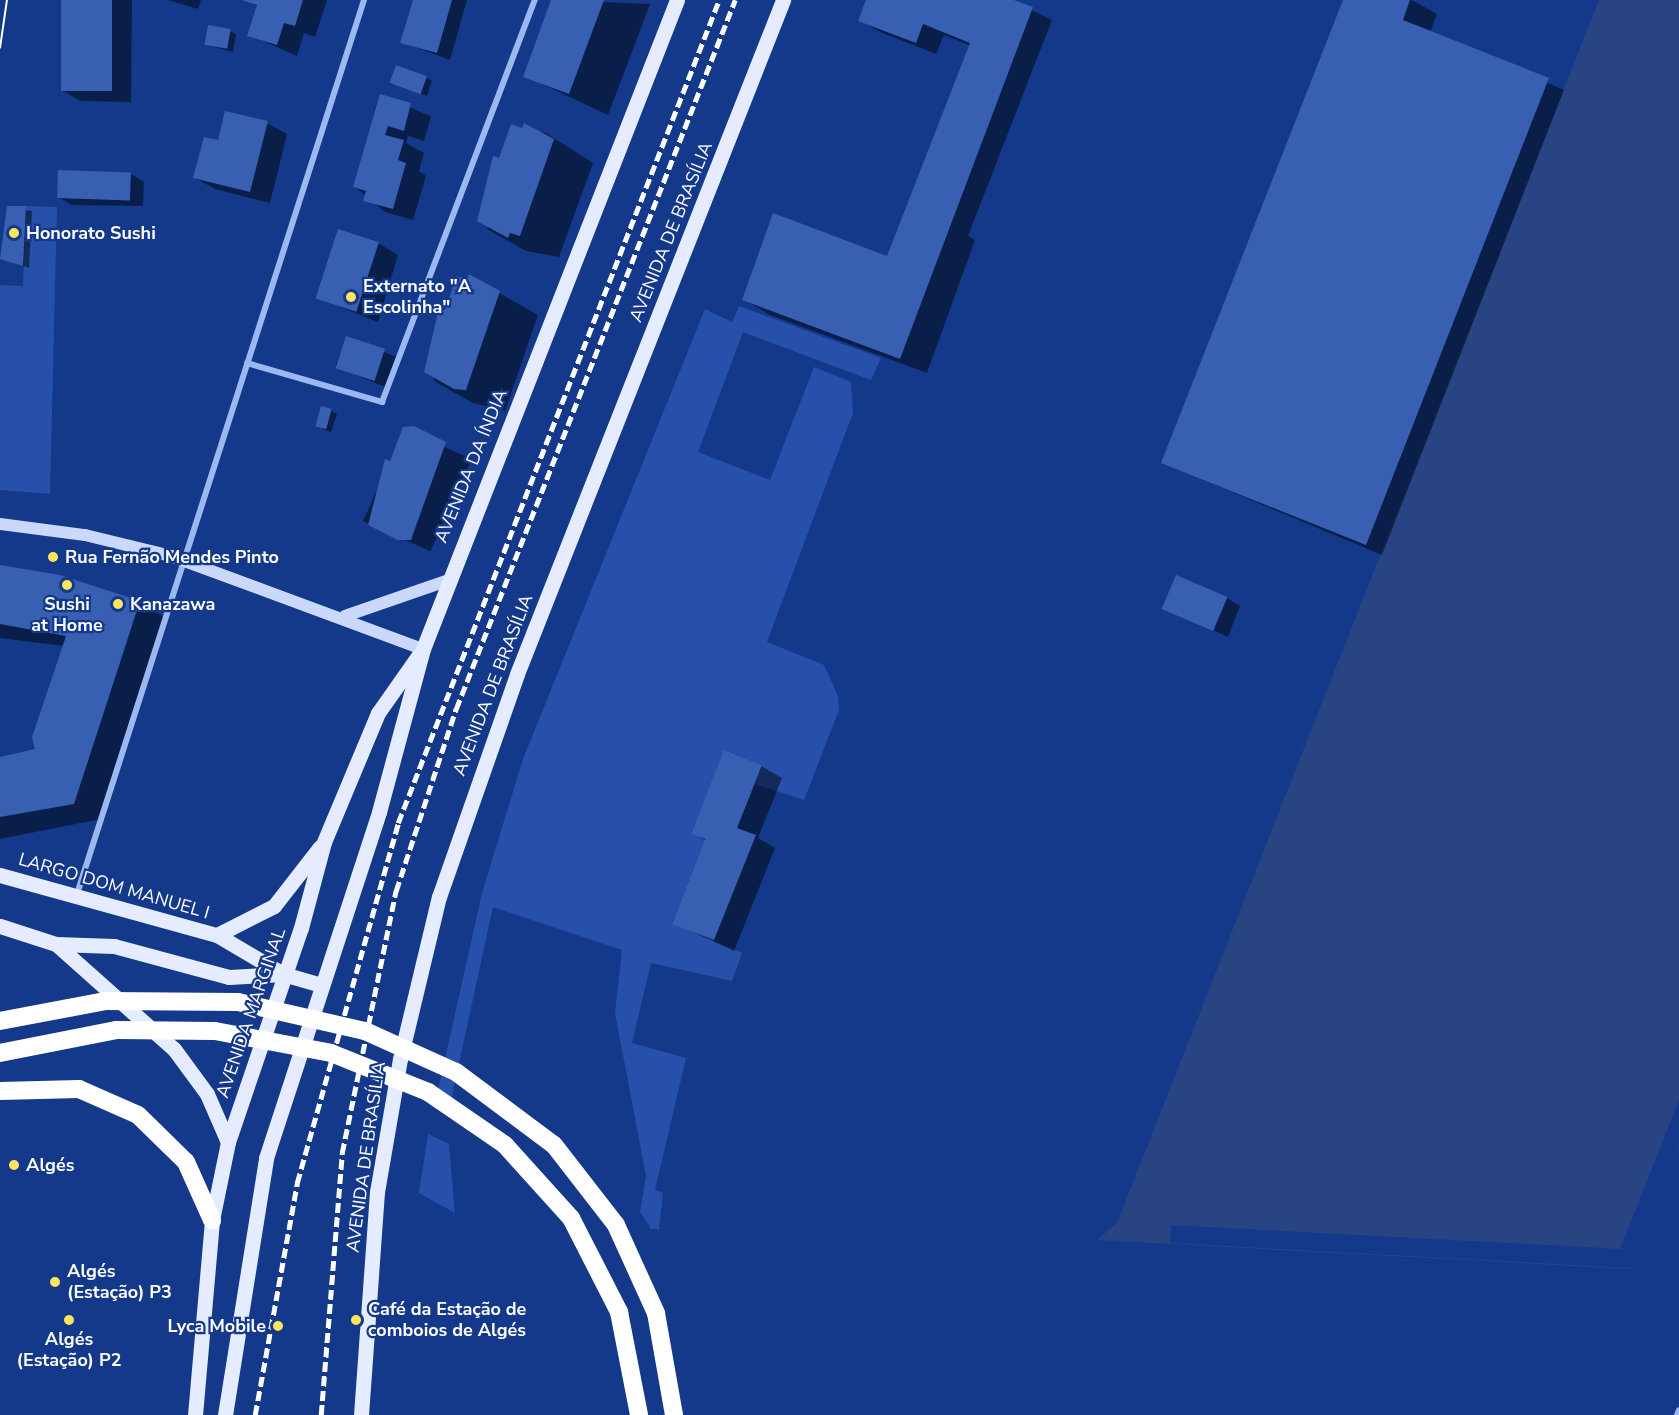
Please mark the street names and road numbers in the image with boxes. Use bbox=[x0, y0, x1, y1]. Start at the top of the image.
street label: AVENIDA DE BRASÍLIA bbox=[625, 139, 717, 325]
street label: AVENIDA DA ÍNDIA bbox=[430, 386, 512, 546]
street label: AVENIDA DE BRASÍLIA bbox=[448, 591, 538, 779]
street label: LARGO DOM MANUEL I bbox=[16, 848, 212, 924]
street label: AVENIDA MARGINAL bbox=[212, 925, 290, 1101]
street label: AVENIDA DE BRASÍLIA bbox=[342, 1060, 390, 1254]

